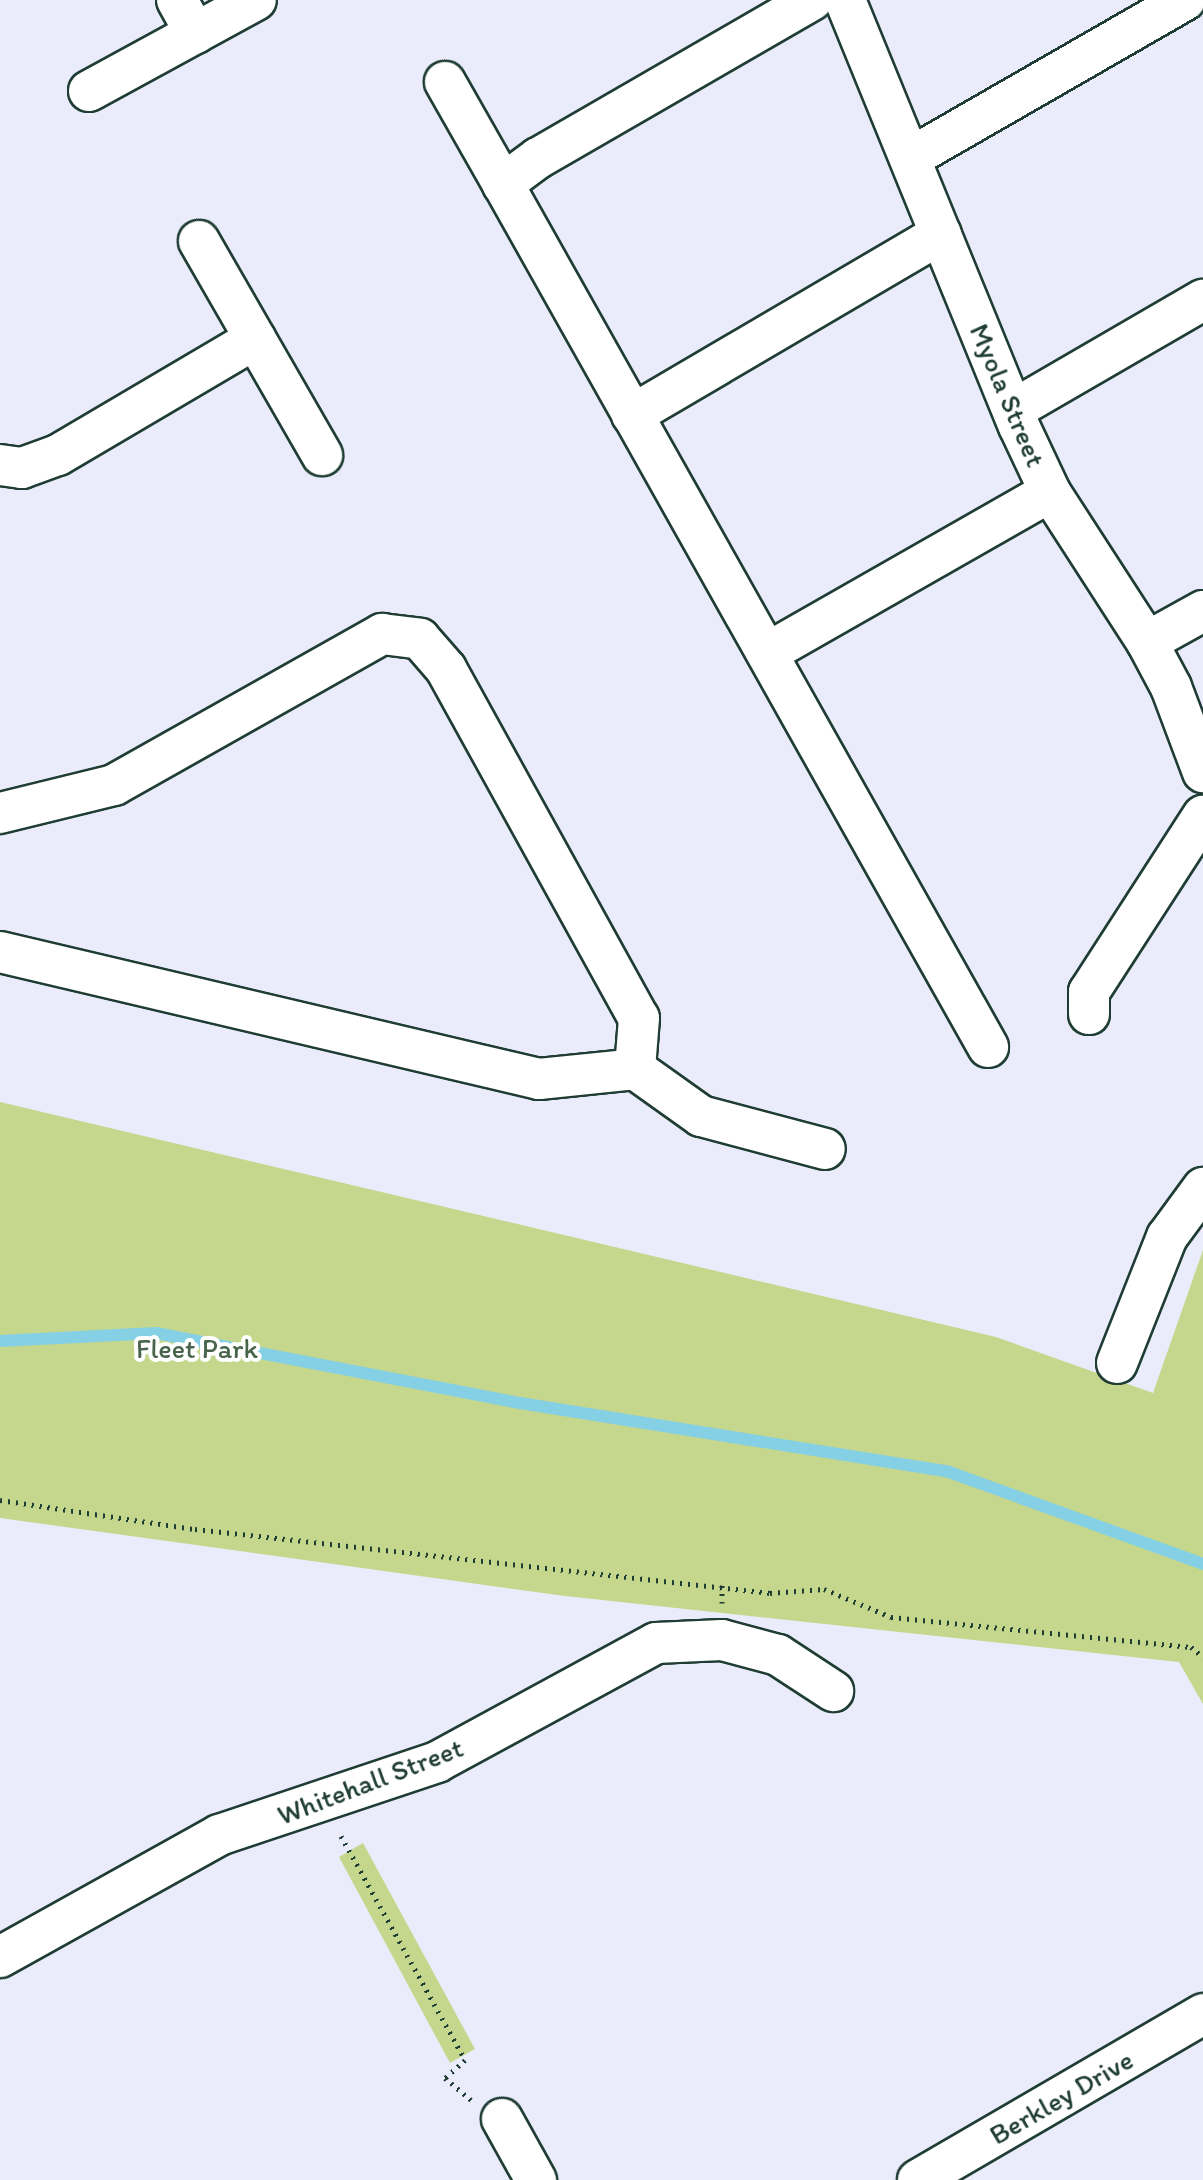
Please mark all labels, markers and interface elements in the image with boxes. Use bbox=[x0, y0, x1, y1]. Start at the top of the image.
street label: Myola Street bbox=[963, 319, 1053, 471]
park label: Fleet Park bbox=[137, 1331, 257, 1365]
street label: Whitehall Street bbox=[273, 1730, 467, 1832]
street label: Berkley Drive bbox=[983, 2042, 1139, 2152]

